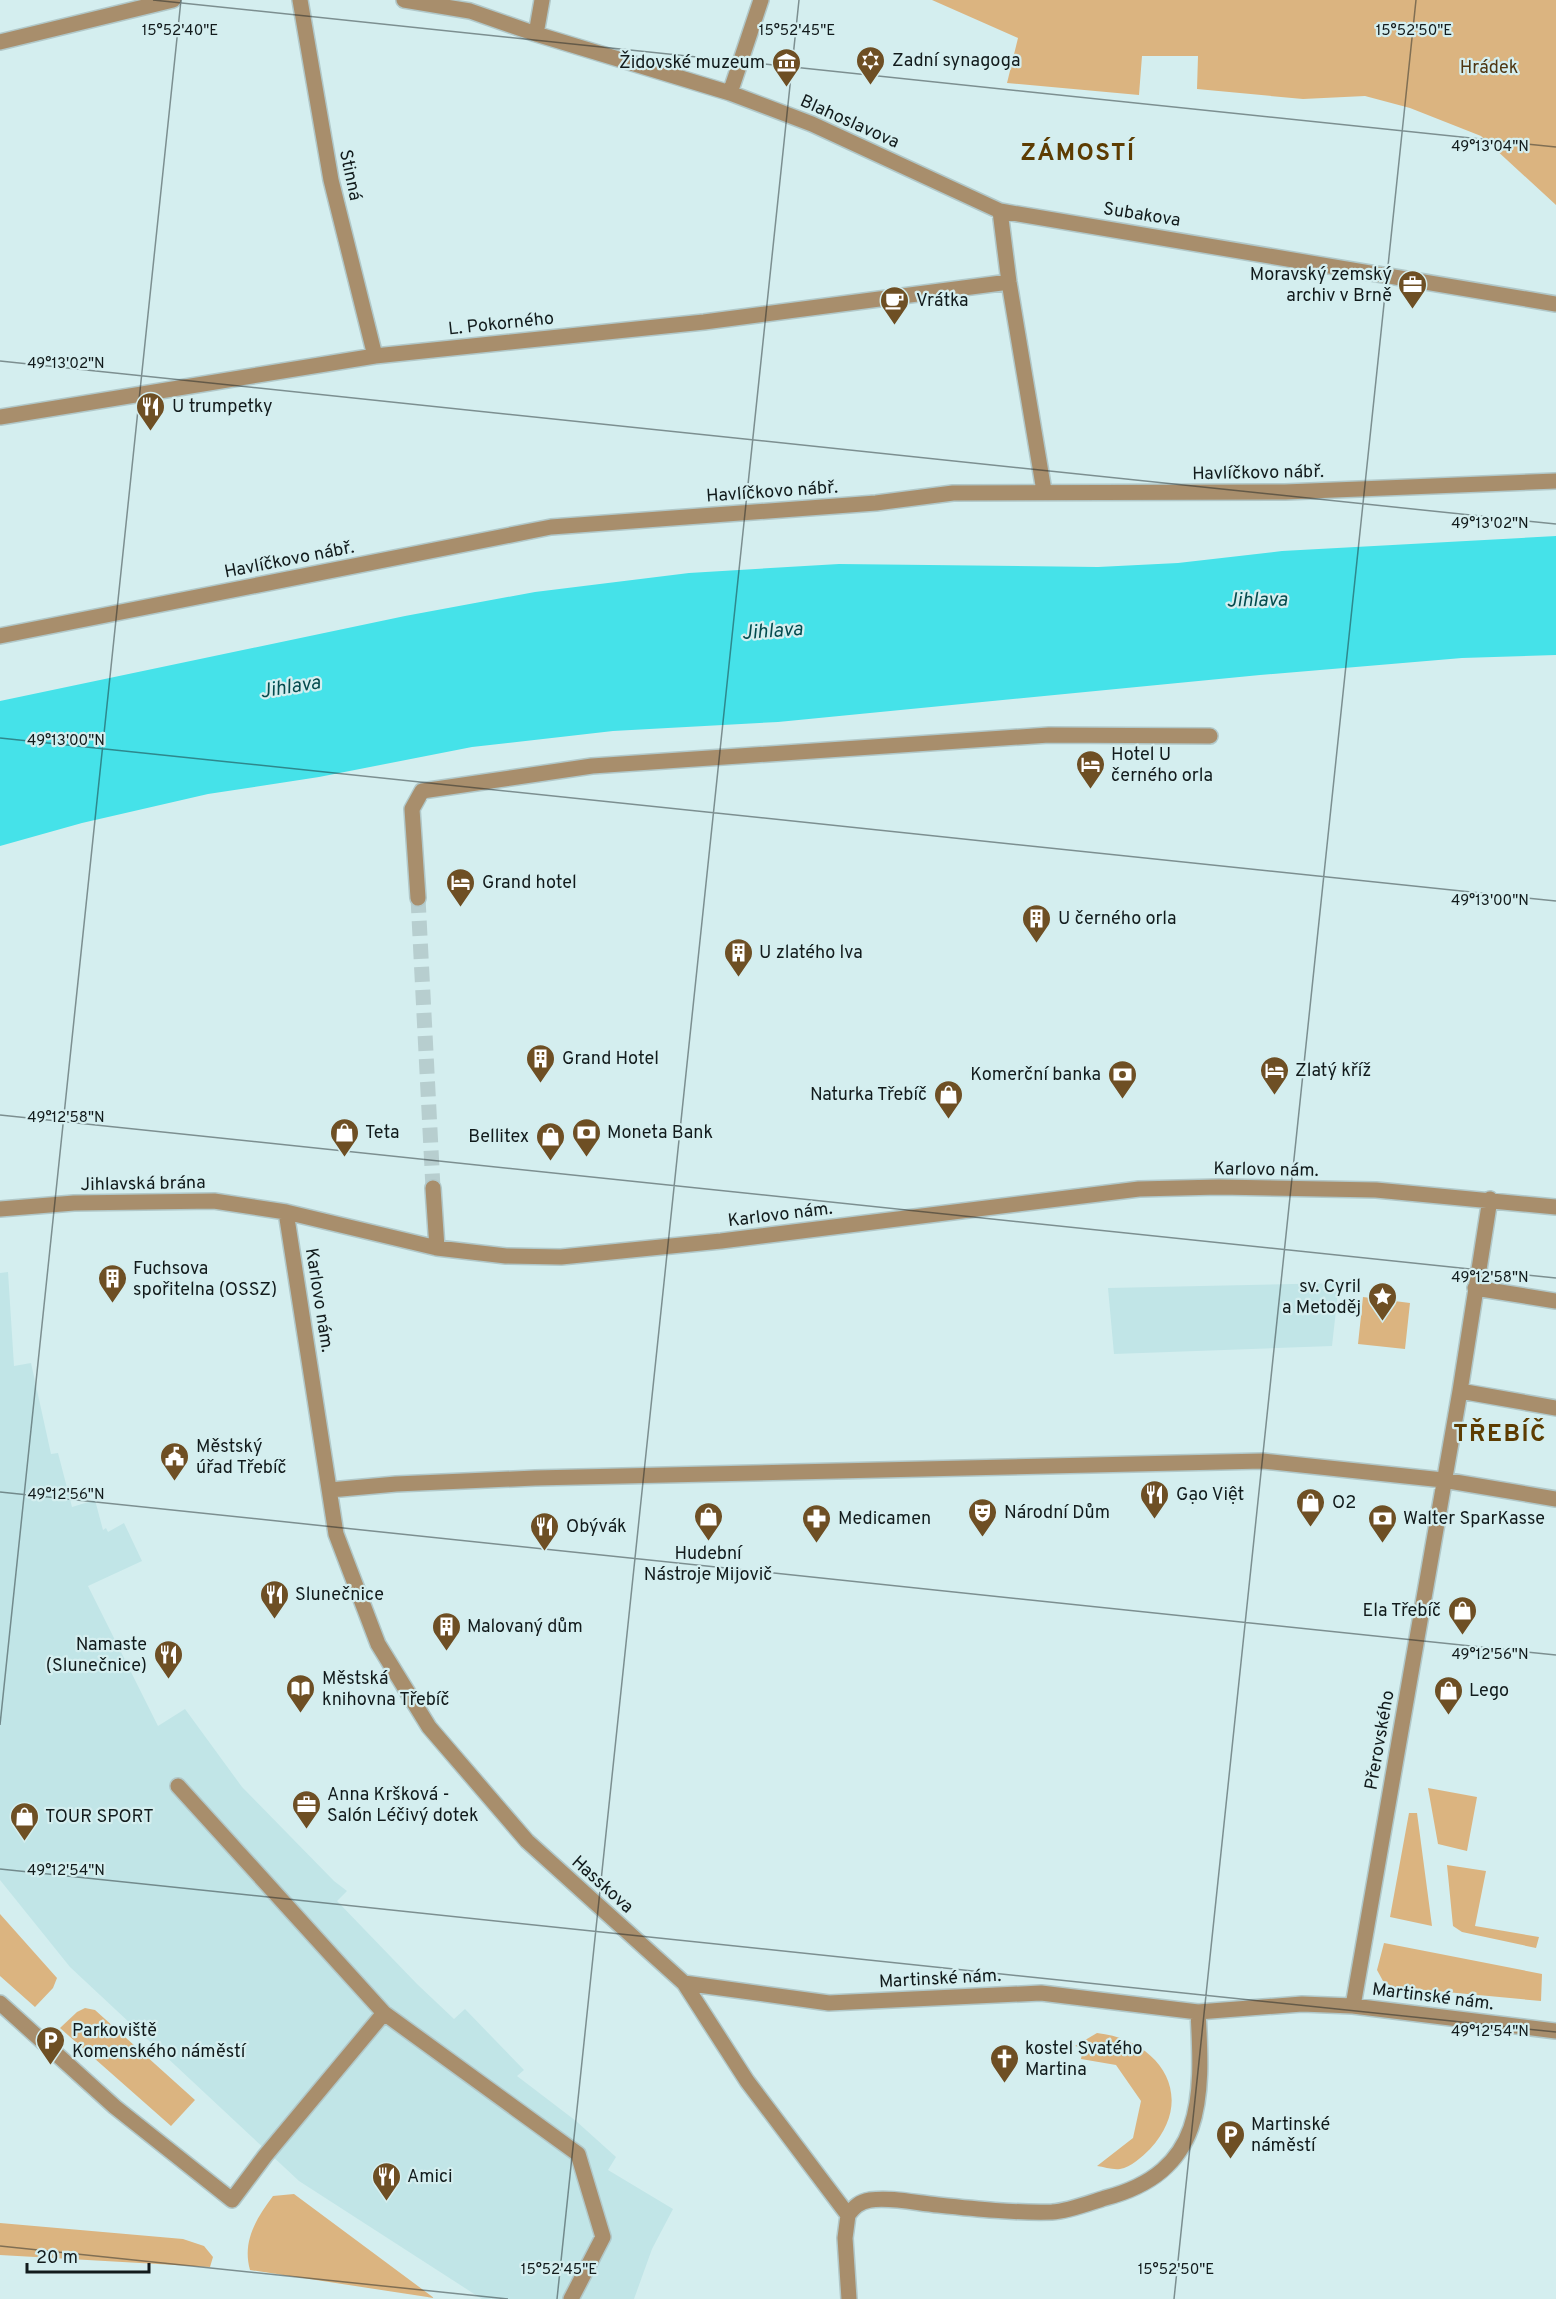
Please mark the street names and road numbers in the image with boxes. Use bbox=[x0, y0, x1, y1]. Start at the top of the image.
street label: Blahoslavova bbox=[796, 90, 903, 154]
street label: Stinná bbox=[333, 148, 366, 203]
street label: Subakova bbox=[1101, 198, 1182, 233]
street label: L. Pokorného bbox=[447, 307, 555, 341]
street label: Havlíčkovo nábř. bbox=[1192, 461, 1324, 486]
street label: Havlíčkovo nábř. bbox=[705, 476, 839, 509]
street label: Havlíčkovo nábř. bbox=[222, 537, 356, 584]
street label: Karlovo nám. bbox=[1213, 1158, 1319, 1183]
street label: Jihlavská brána bbox=[80, 1172, 206, 1197]
street label: Karlovo nám. bbox=[727, 1198, 834, 1233]
street label: Karlovo nám. bbox=[299, 1246, 338, 1354]
street label: Přerovského bbox=[1360, 1689, 1401, 1792]
street label: Hasskova bbox=[566, 1851, 638, 1919]
street label: Martinské nám. bbox=[878, 1965, 1002, 1994]
street label: Martinské nám. bbox=[1371, 1979, 1495, 2016]

